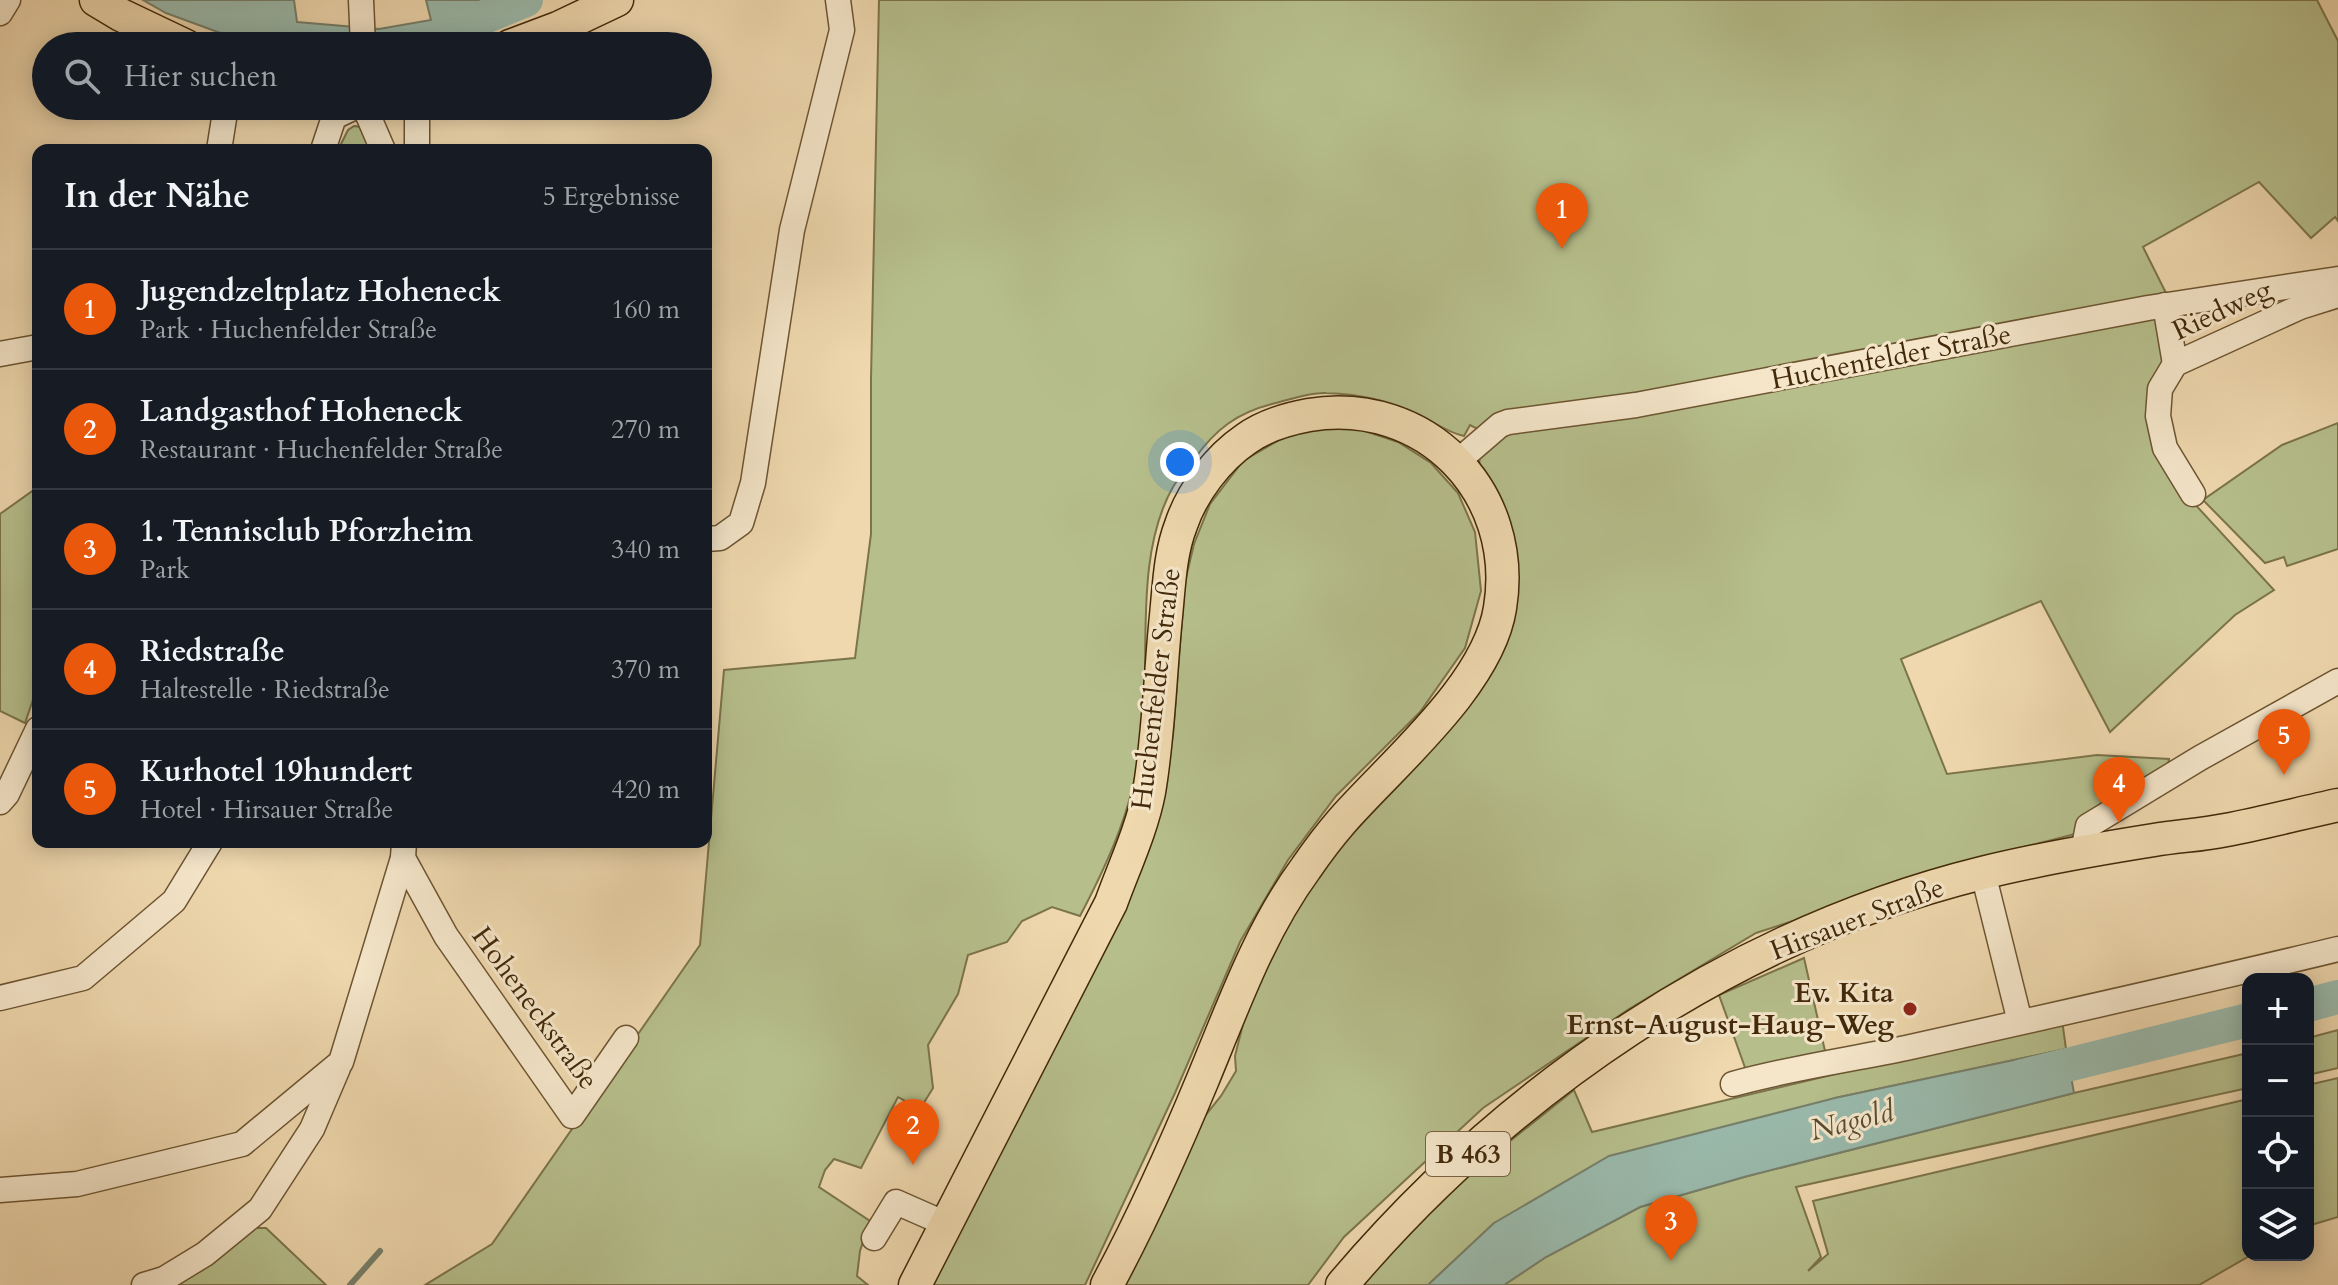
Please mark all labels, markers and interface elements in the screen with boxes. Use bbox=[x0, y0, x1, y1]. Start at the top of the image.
search box bbox=[32, 32, 712, 120]
icon: search bbox=[60, 54, 104, 98]
text: Hier suchen bbox=[124, 56, 277, 97]
text: In der Nähe bbox=[64, 173, 250, 219]
text: 5 Ergebnisse bbox=[543, 179, 680, 214]
pin: 1 bbox=[1536, 183, 1588, 249]
street label: Riedweg bbox=[2166, 270, 2278, 350]
text: Jugendzeltplatz Hoheneck bbox=[140, 271, 501, 312]
text: 1 bbox=[83, 292, 97, 327]
text: 160 m bbox=[611, 292, 680, 327]
text: Park · Huchenfelder Straße bbox=[140, 312, 437, 347]
street label: Huchenfelder Straße bbox=[1768, 315, 2014, 399]
text: Landgasthof Hoheneck bbox=[140, 391, 463, 432]
text: 2 bbox=[83, 412, 97, 447]
text: 270 m bbox=[611, 412, 680, 447]
text: Restaurant · Huchenfelder Straße bbox=[140, 432, 503, 467]
your location bbox=[1160, 442, 1200, 482]
text: 1. Tennisclub Pforzheim bbox=[140, 511, 473, 552]
text: 3 bbox=[83, 532, 97, 567]
text: 340 m bbox=[611, 532, 680, 567]
text: Park bbox=[140, 552, 190, 587]
street label: Huchenfelder Straße bbox=[1122, 566, 1190, 812]
text: Riedstraße bbox=[140, 631, 285, 672]
text: 4 bbox=[83, 652, 97, 687]
text: 370 m bbox=[611, 652, 680, 687]
text: Haltestelle · Riedstraße bbox=[140, 672, 390, 707]
pin: 5 bbox=[2258, 709, 2310, 775]
text: Kurhotel 19hundert bbox=[140, 751, 412, 792]
pin: 4 bbox=[2093, 757, 2145, 823]
text: 5 bbox=[83, 772, 97, 807]
text: 420 m bbox=[611, 772, 680, 807]
text: Hotel · Hirsauer Straße bbox=[140, 792, 393, 827]
street label: Hirsauer Straße bbox=[1765, 868, 1949, 970]
street label: Hoheneckstraße bbox=[463, 919, 607, 1097]
map controls bbox=[2242, 973, 2314, 1261]
button: + bbox=[2242, 973, 2314, 1045]
place label: Ev. Kita Ernst-August-Haug-Weg bbox=[1566, 974, 1894, 1044]
marker: Ev. Kita Ernst-August-Haug-Weg bbox=[1901, 1000, 1919, 1018]
button: − bbox=[2242, 1045, 2314, 1117]
water label: Nagold bbox=[1806, 1090, 1900, 1151]
pin: 2 bbox=[887, 1099, 939, 1165]
button: locate bbox=[2242, 1117, 2314, 1189]
road number: B 463 bbox=[1426, 1132, 1510, 1176]
button: layers bbox=[2242, 1189, 2314, 1261]
pin: 3 bbox=[1645, 1195, 1697, 1261]

